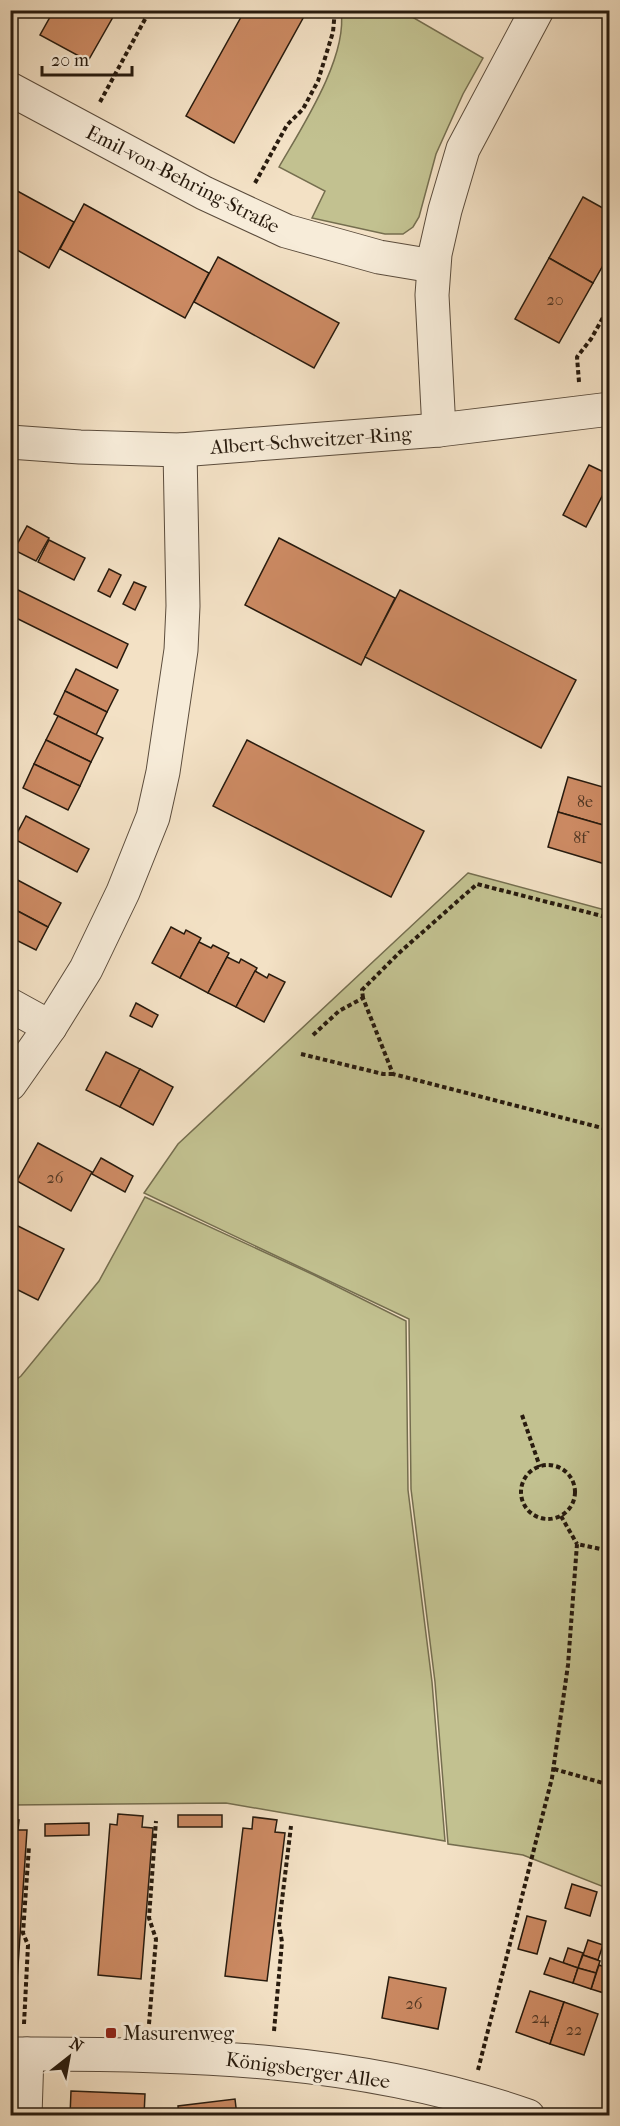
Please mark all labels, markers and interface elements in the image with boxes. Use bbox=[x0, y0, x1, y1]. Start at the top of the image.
scale bar bbox=[42, 39, 132, 77]
text: 20 m bbox=[51, 50, 89, 71]
street label: Emil-von-Behring-Straße bbox=[82, 121, 283, 238]
house number: 20 bbox=[546, 290, 564, 309]
street label: Albert-Schweitzer-Ring bbox=[208, 422, 413, 459]
house number: 8e bbox=[577, 792, 593, 811]
house number: 8f bbox=[573, 828, 590, 847]
house number: 26 bbox=[47, 1168, 64, 1187]
house number: 26 bbox=[406, 1994, 423, 2013]
house number: 24 bbox=[531, 2008, 549, 2027]
house number: 22 bbox=[566, 2020, 582, 2039]
place label: Masurenweg bbox=[123, 2022, 234, 2045]
marker: Masurenweg bbox=[104, 2026, 118, 2040]
north arrow bbox=[39, 2027, 99, 2087]
text: N bbox=[66, 2033, 87, 2056]
street label: Königsberger Allee bbox=[224, 2048, 392, 2093]

